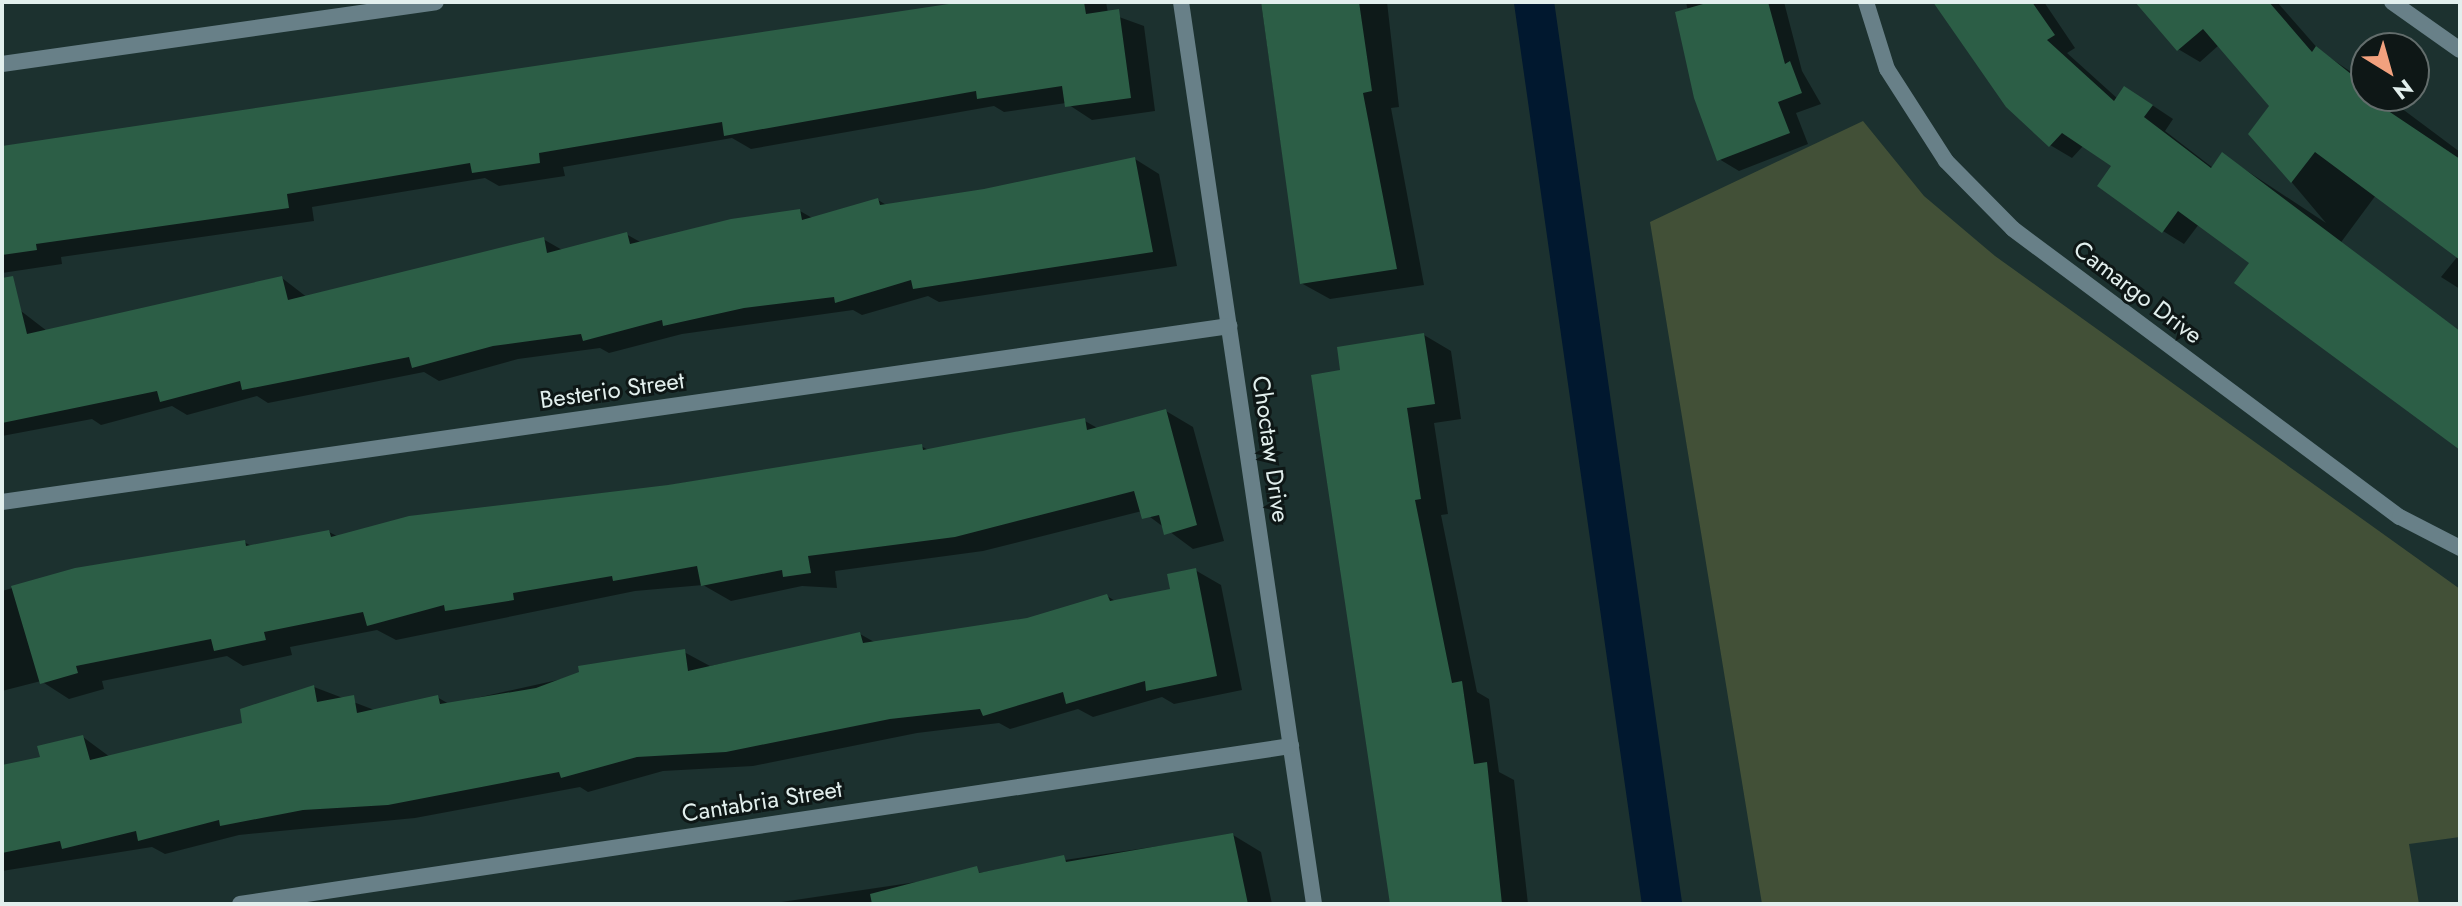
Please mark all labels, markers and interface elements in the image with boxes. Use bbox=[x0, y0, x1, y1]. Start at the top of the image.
north arrow bbox=[2350, 32, 2430, 112]
text: N bbox=[2387, 72, 2420, 108]
street label: Camargo Drive bbox=[2068, 234, 2208, 350]
street label: Besterio Street bbox=[538, 366, 686, 414]
street label: Choctaw Drive bbox=[1246, 374, 1296, 524]
street label: Cantabria Street bbox=[680, 774, 844, 828]

